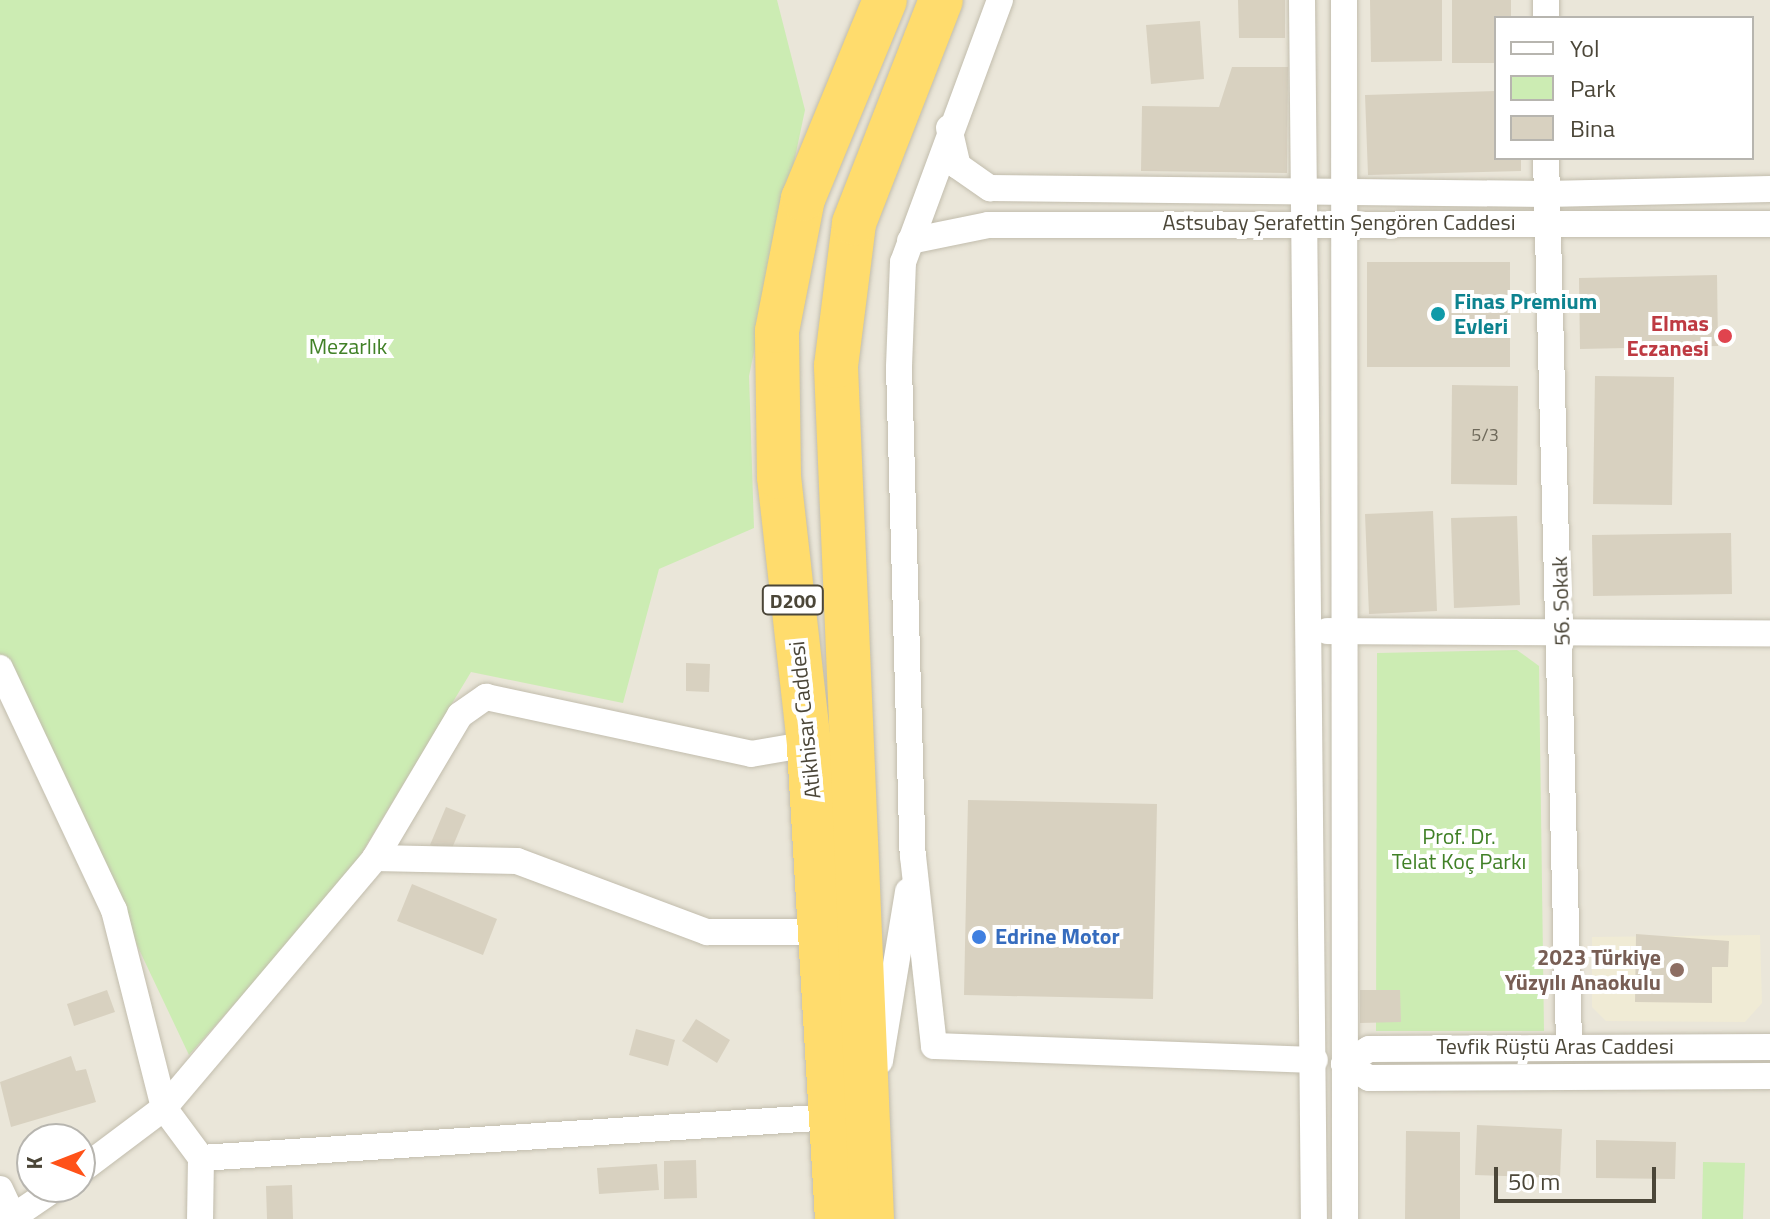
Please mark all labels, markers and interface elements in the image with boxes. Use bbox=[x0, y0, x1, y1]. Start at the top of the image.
legend bbox=[1494, 16, 1754, 160]
text: Yol bbox=[1570, 30, 1599, 66]
text: Park bbox=[1570, 70, 1616, 106]
text: Bina bbox=[1570, 110, 1615, 146]
street label: Astsubay Şerafettin Şengören Caddesi bbox=[1163, 210, 1515, 236]
place label: Finas Premium Evleri bbox=[1454, 288, 1597, 340]
marker: Finas Premium Evleri bbox=[1429, 305, 1447, 323]
place label: Elmas Eczanesi bbox=[1626, 310, 1709, 362]
marker: Elmas Eczanesi bbox=[1716, 327, 1734, 345]
park label: Mezarlık bbox=[309, 334, 387, 360]
house number: 5/3 bbox=[1471, 424, 1499, 446]
street label: 56. Sokak bbox=[1546, 556, 1576, 646]
road number: D200 bbox=[761, 584, 825, 616]
street label: Atikhisar Caddesi bbox=[784, 640, 826, 800]
park label: Prof. Dr. Telat Koç Parkı bbox=[1392, 823, 1526, 874]
place label: Edrine Motor bbox=[995, 924, 1120, 950]
marker: Edrine Motor bbox=[970, 928, 988, 946]
place label: 2023 Türkiye Yüzyılı Anaokulu bbox=[1505, 944, 1661, 996]
marker: 2023 Türkiye Yüzyılı Anaokulu bbox=[1668, 961, 1686, 979]
street label: Tevfik Rüştü Aras Caddesi bbox=[1436, 1034, 1674, 1060]
north arrow bbox=[16, 1123, 96, 1203]
scale bar bbox=[1498, 1151, 1660, 1201]
text: K bbox=[17, 1156, 51, 1170]
text: 50 m bbox=[1508, 1163, 1560, 1199]

